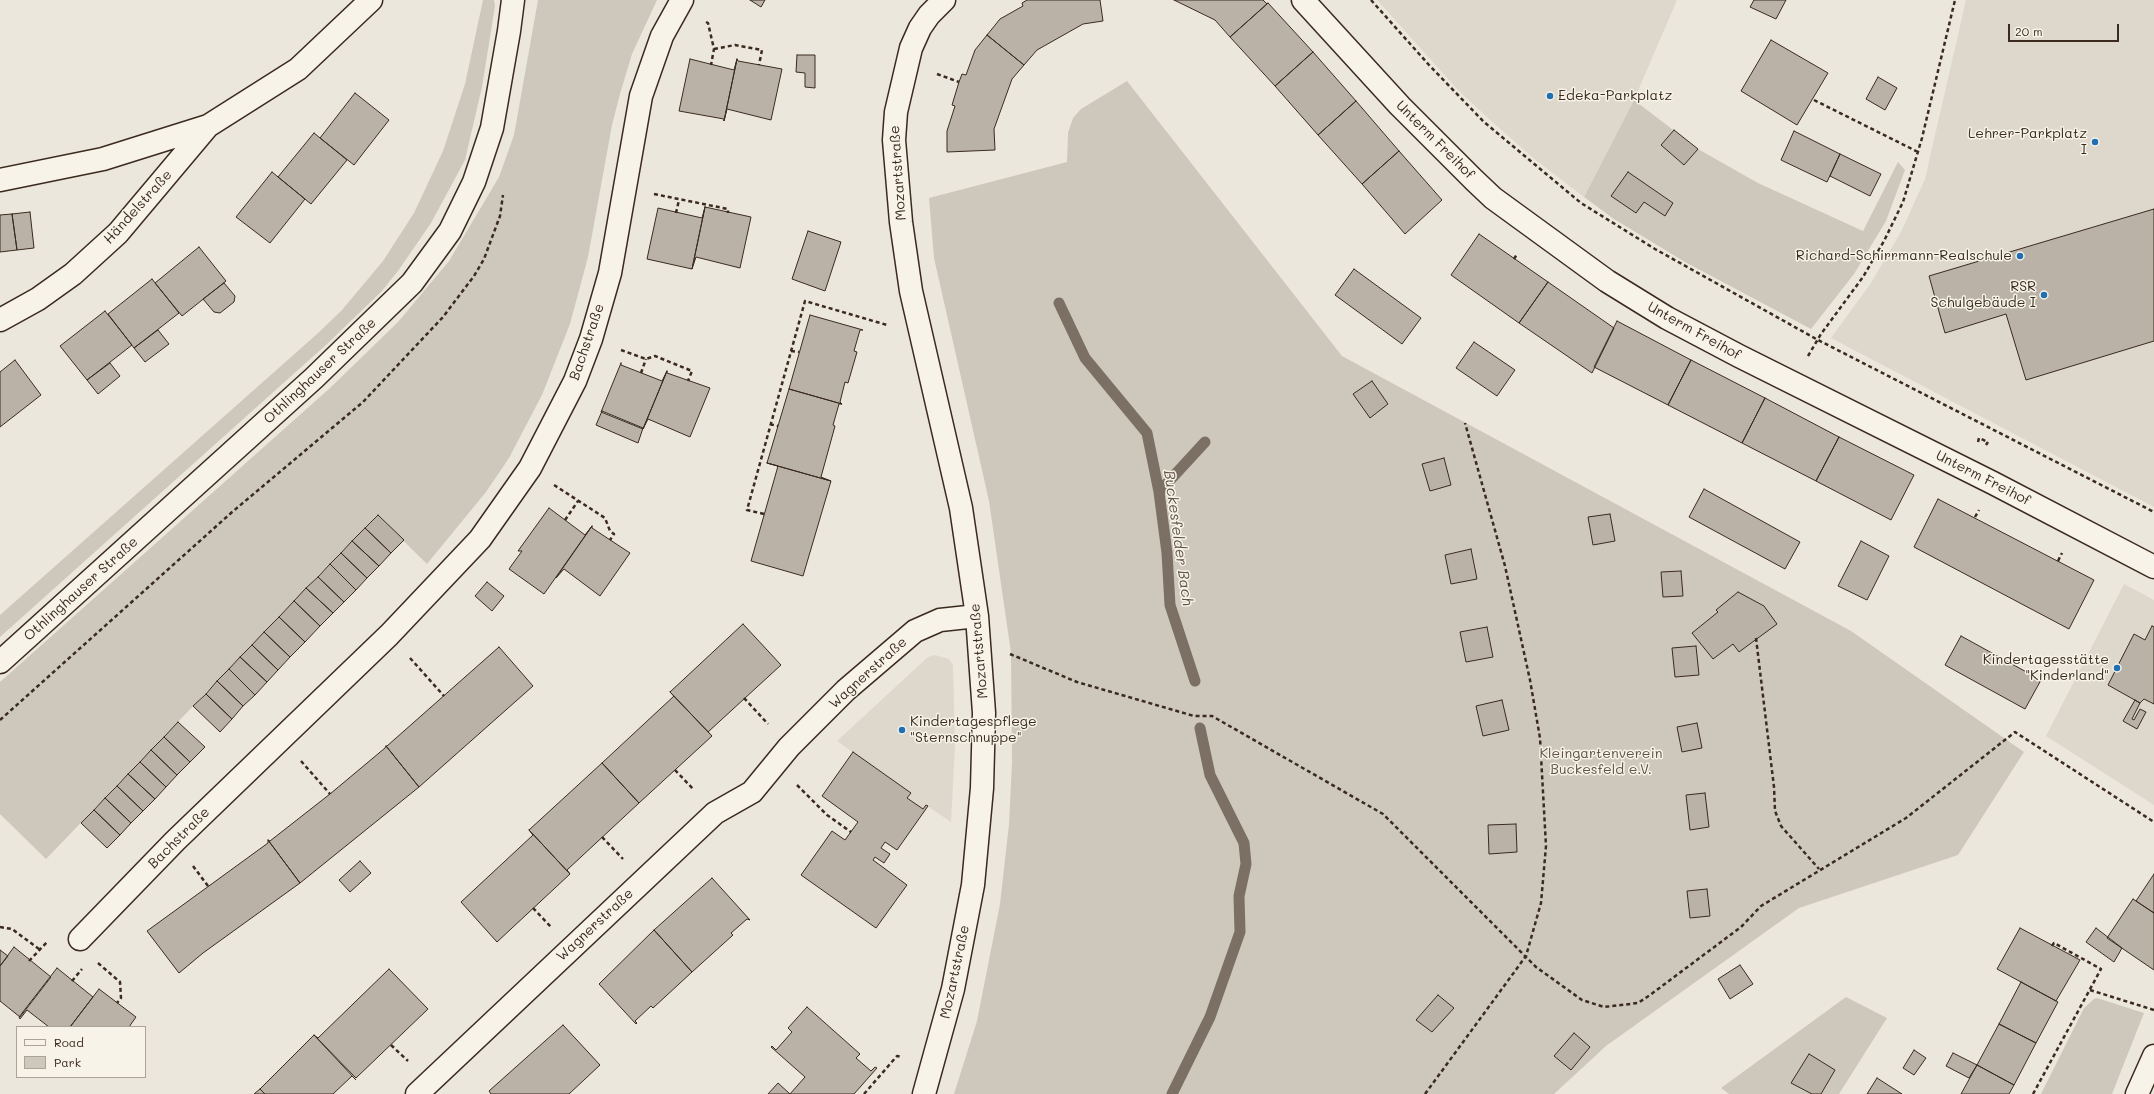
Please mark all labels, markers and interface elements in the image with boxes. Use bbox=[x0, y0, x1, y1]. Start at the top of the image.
scale bar bbox=[2010, 16, 2121, 42]
text: 20 m bbox=[2015, 23, 2043, 39]
place label: Edeka-Parkplatz bbox=[1558, 88, 1672, 104]
marker: Edeka-Parkplatz bbox=[1545, 91, 1555, 101]
street label: Unterm Freihof bbox=[1392, 97, 1478, 183]
street label: Mozartstraße bbox=[886, 125, 910, 221]
place label: Lehrer-Parkplatz I bbox=[1968, 126, 2087, 158]
marker: Lehrer-Parkplatz I bbox=[2090, 137, 2100, 147]
street label: Händelstraße bbox=[100, 167, 176, 247]
place label: Richard-Schirrmann-Realschule bbox=[1796, 248, 2012, 264]
marker: Richard-Schirrmann-Realschule bbox=[2015, 251, 2025, 261]
place label: RSR Schulgebäude I bbox=[1931, 279, 2036, 312]
marker: RSR Schulgebäude I bbox=[2039, 290, 2049, 300]
street label: Unterm Freihof bbox=[1644, 298, 1744, 364]
street label: Bachstraße bbox=[566, 302, 608, 382]
street label: Othlinghauser Straße bbox=[260, 315, 380, 427]
street label: Unterm Freihof bbox=[1933, 447, 2033, 509]
water label: Buckesfelder Bach bbox=[1160, 469, 1196, 607]
street label: Othlinghauser Straße bbox=[21, 533, 141, 645]
street label: Mozartstraße bbox=[966, 603, 992, 699]
street label: Wagnerstraße bbox=[826, 634, 910, 712]
place label: Kindertagesstätte "Kinderland" bbox=[1983, 652, 2109, 684]
marker: Kindertagesstätte "Kinderland" bbox=[2112, 663, 2122, 673]
place label: Kindertagespflege "Sternschnuppe" bbox=[910, 714, 1037, 746]
marker: Kindertagespflege "Sternschnuppe" bbox=[897, 725, 907, 735]
park label: Kleingartenverein Buckesfeld e.V. bbox=[1540, 746, 1662, 778]
street label: Bachstraße bbox=[145, 804, 213, 872]
street label: Wagnerstraße bbox=[553, 885, 637, 965]
street label: Mozartstraße bbox=[937, 924, 973, 1020]
legend bbox=[16, 1026, 146, 1078]
text: Road bbox=[54, 1034, 84, 1050]
text: Park bbox=[54, 1054, 81, 1070]

